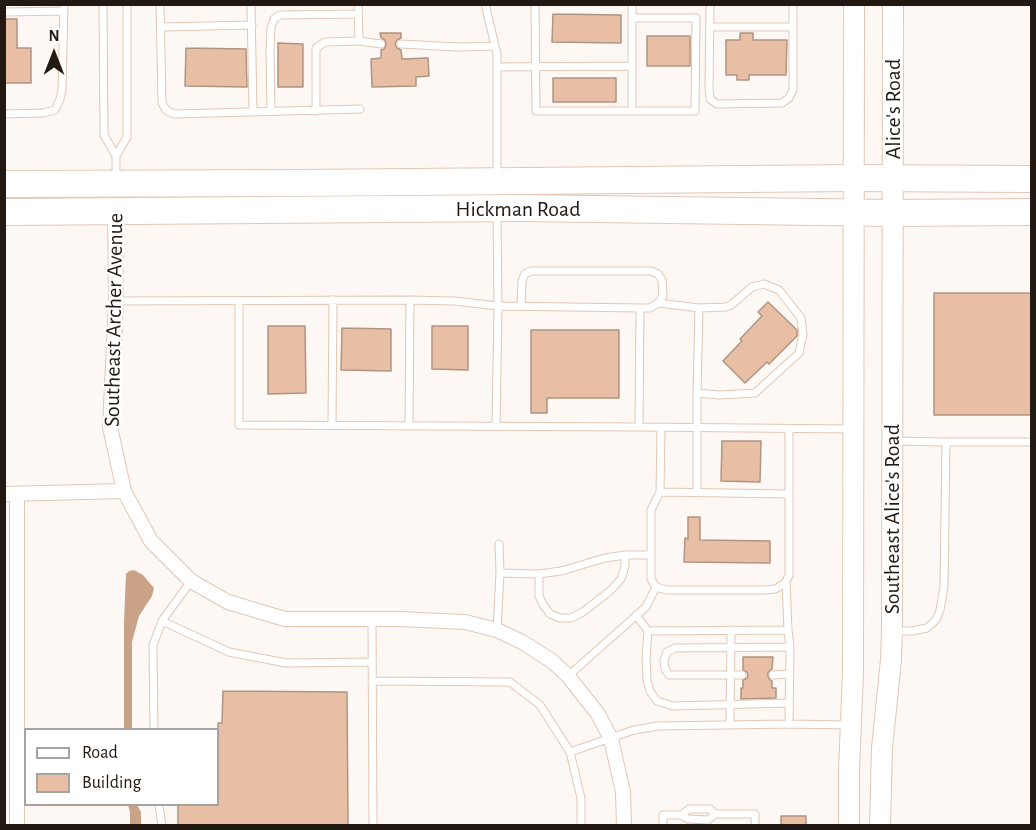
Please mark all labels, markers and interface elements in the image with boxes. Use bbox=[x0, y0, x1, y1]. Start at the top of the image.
north arrow bbox=[24, 24, 84, 84]
text: N bbox=[48, 28, 60, 44]
street label: Alice's Road bbox=[880, 59, 906, 159]
street label: Hickman Road bbox=[455, 196, 581, 222]
street label: Southeast Archer Avenue bbox=[99, 213, 129, 427]
street label: Southeast Alice's Road bbox=[879, 424, 905, 614]
legend bbox=[24, 728, 219, 806]
text: Road bbox=[82, 744, 118, 762]
text: Building bbox=[82, 774, 141, 792]

